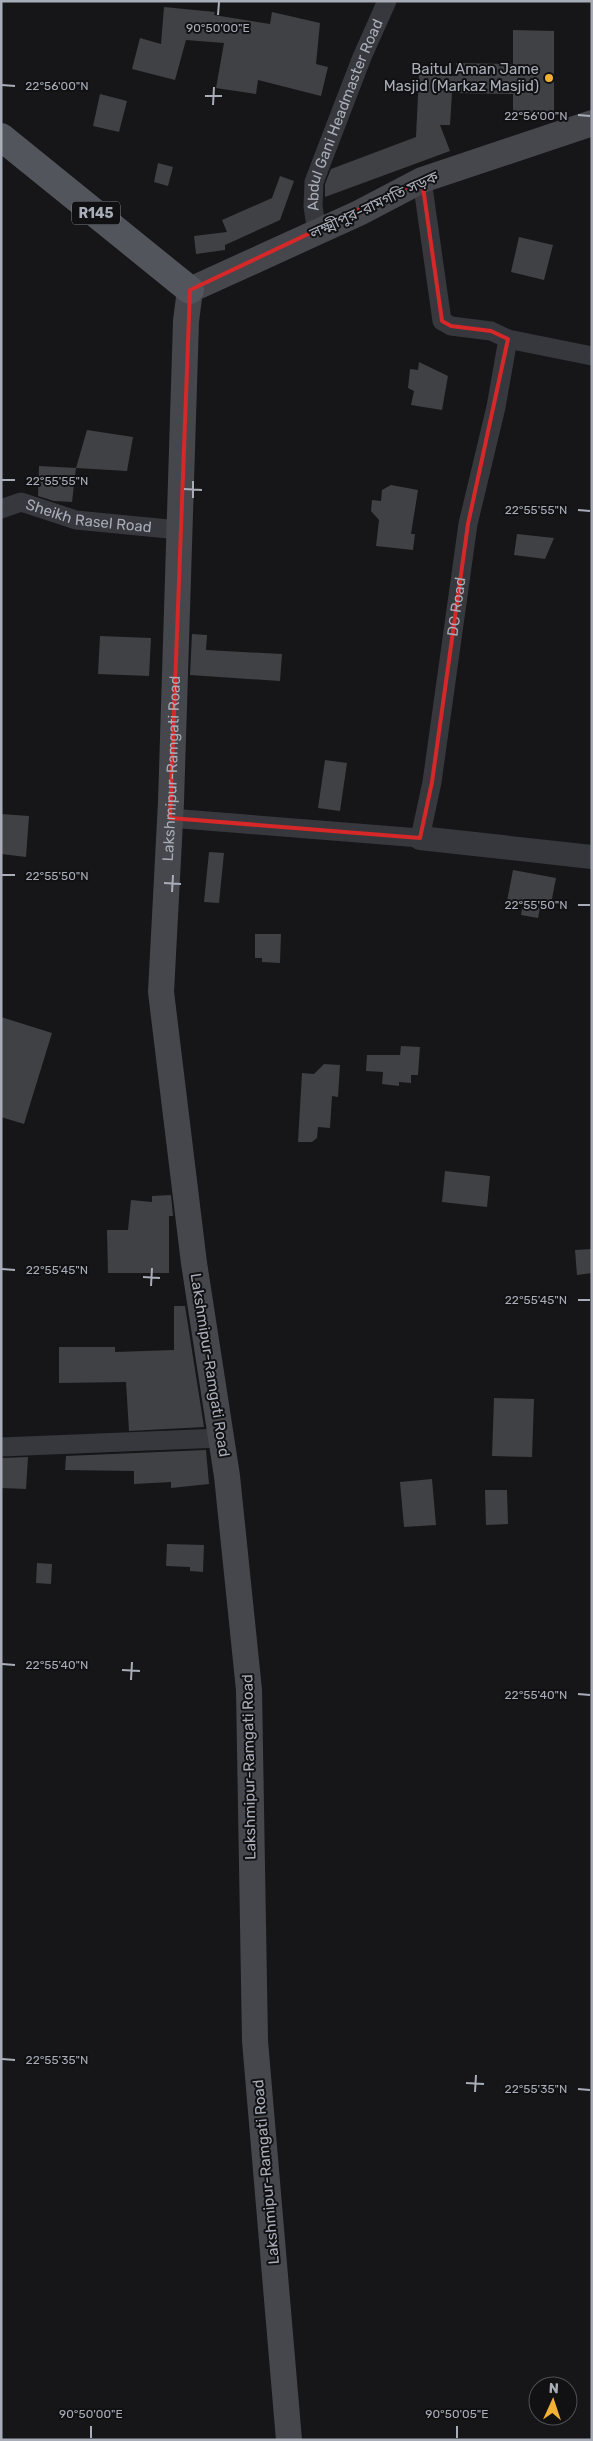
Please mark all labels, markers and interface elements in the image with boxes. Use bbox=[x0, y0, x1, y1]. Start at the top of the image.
street label: Abdul Gani Headmaster Road bbox=[303, 16, 387, 212]
text: 90°50'00"E bbox=[186, 21, 250, 35]
place label: Baitul Aman Jame Masjid (Markaz Masjid) bbox=[384, 60, 539, 95]
marker: Baitul Aman Jame Masjid (Markaz Masjid) bbox=[543, 72, 555, 84]
text: 22°56'00"N bbox=[25, 79, 89, 93]
text: 22°56'00"N bbox=[504, 109, 568, 123]
street label: লক্ষ্মীপুর-রামগতি সড়ক bbox=[306, 167, 442, 243]
road number: R145 bbox=[72, 202, 120, 224]
text: 22°55'55"N bbox=[26, 474, 88, 488]
street label: Sheikh Rasel Road bbox=[24, 495, 153, 536]
text: 22°55'55"N bbox=[505, 503, 567, 517]
street label: DC Road bbox=[443, 576, 469, 638]
street label: Lakshmipur-Ramgati Road bbox=[159, 675, 184, 862]
text: 22°55'50"N bbox=[25, 869, 89, 883]
text: 22°55'50"N bbox=[504, 898, 568, 912]
text: 22°55'45"N bbox=[26, 1263, 88, 1277]
street label: Lakshmipur-Ramgati Road bbox=[187, 1272, 233, 1458]
text: 22°55'45"N bbox=[505, 1293, 567, 1307]
text: 22°55'40"N bbox=[26, 1658, 88, 1672]
street label: Lakshmipur-Ramgati Road bbox=[238, 1674, 260, 1860]
text: 22°55'40"N bbox=[505, 1688, 567, 1702]
text: 22°55'35"N bbox=[26, 2053, 88, 2067]
street label: Lakshmipur-Ramgati Road bbox=[249, 2079, 283, 2265]
text: 22°55'35"N bbox=[505, 2082, 567, 2096]
north arrow bbox=[528, 2376, 578, 2426]
text: N bbox=[548, 2380, 559, 2397]
text: 90°50'00"E bbox=[59, 2407, 123, 2421]
text: 90°50'05"E bbox=[425, 2407, 489, 2421]

